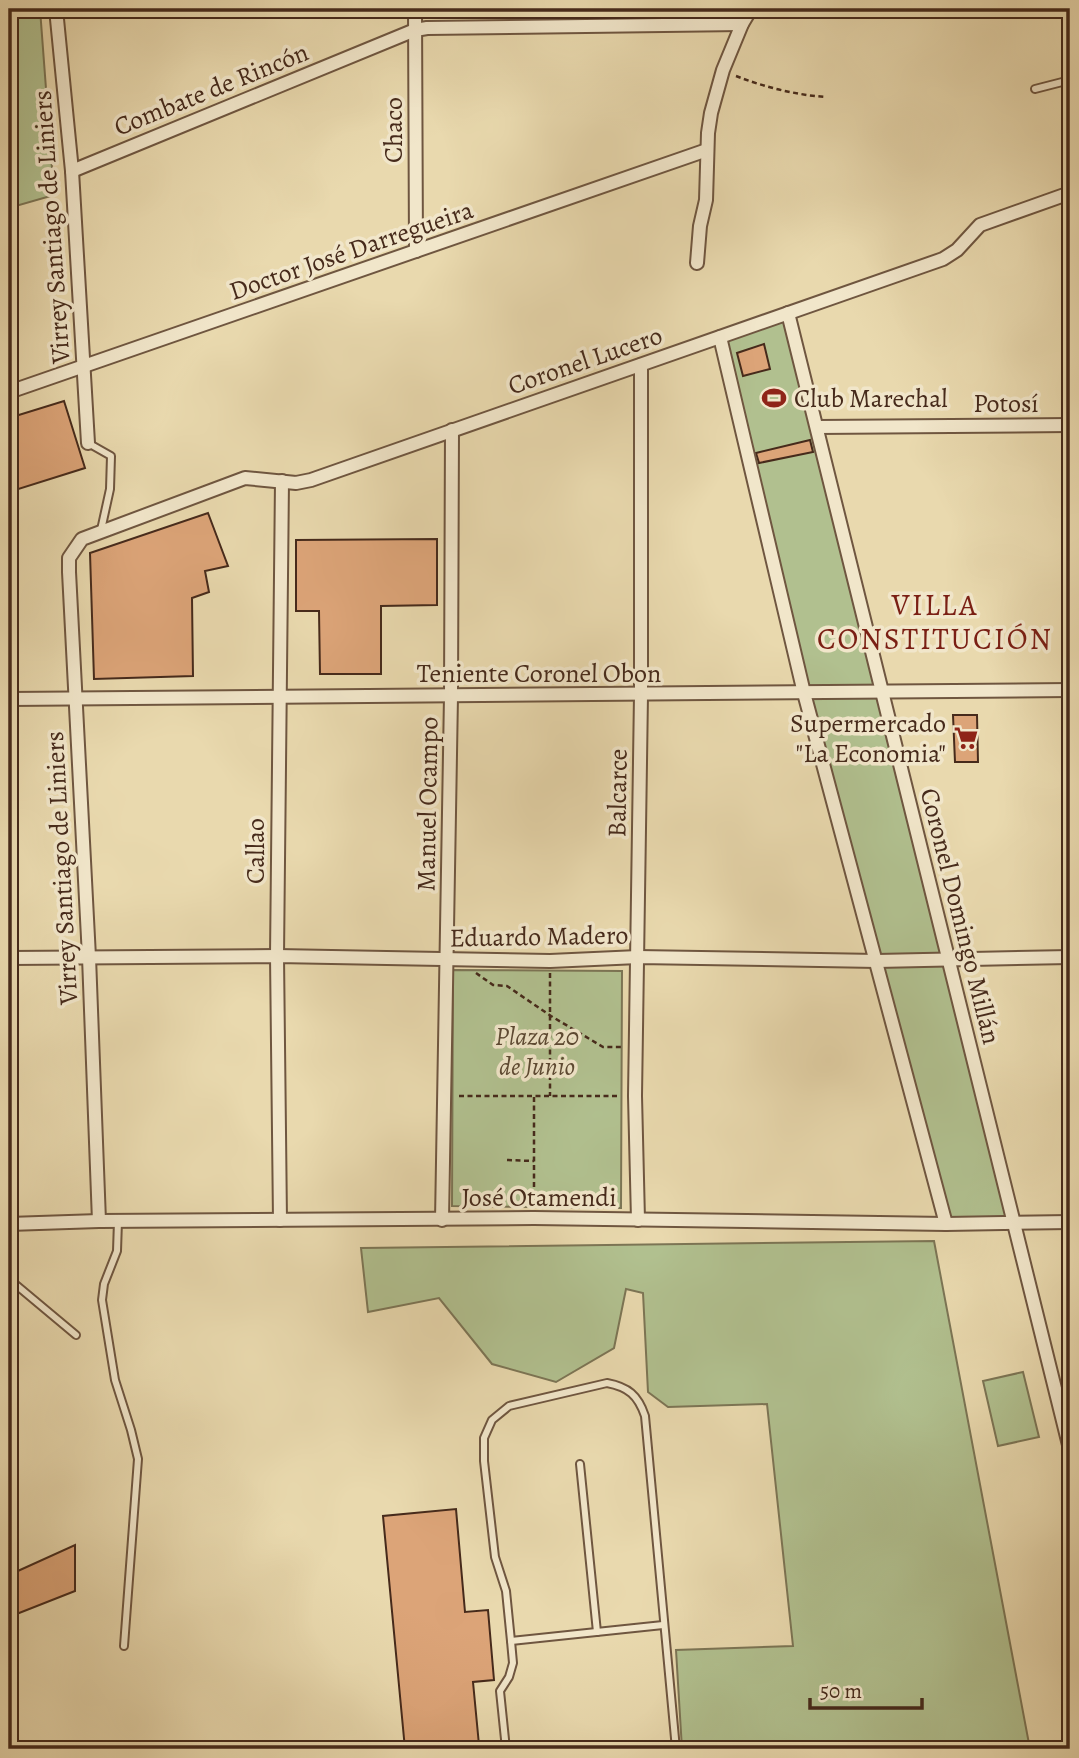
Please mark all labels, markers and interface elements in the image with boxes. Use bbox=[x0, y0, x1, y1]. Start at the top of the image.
street label: Combate de Rincón bbox=[109, 34, 314, 144]
street label: Virrey Santiago de Liniers bbox=[24, 89, 79, 366]
street label: Chaco bbox=[376, 97, 411, 163]
street label: Doctor José Darregueira bbox=[224, 192, 478, 309]
street label: Coronel Lucero bbox=[503, 318, 667, 403]
place label: Club Marechal bbox=[794, 381, 948, 416]
sports icon: Club Marechal bbox=[760, 384, 788, 412]
street label: Potosí bbox=[973, 386, 1039, 421]
district label: VILLA CONSTITUCIÓN bbox=[817, 585, 1053, 659]
street label: Teniente Coronel Obon bbox=[417, 656, 661, 691]
place label: Supermercado "La Economia" bbox=[790, 706, 946, 771]
street label: Manuel Ocampo bbox=[408, 716, 447, 892]
supermarket icon: Supermercado "La Economia" bbox=[952, 724, 980, 752]
street label: Virrey Santiago de Liniers bbox=[37, 730, 86, 1007]
street label: Balcarce bbox=[599, 748, 636, 838]
street label: Coronel Domingo Millán bbox=[912, 785, 1009, 1048]
street label: Callao bbox=[238, 818, 273, 884]
street label: Eduardo Madero bbox=[449, 917, 629, 956]
park label: Plaza 20 de Junio bbox=[495, 1019, 579, 1084]
street label: José Otamendi bbox=[461, 1180, 617, 1215]
scale bar bbox=[810, 1667, 922, 1711]
text: 50 m bbox=[820, 1677, 862, 1705]

